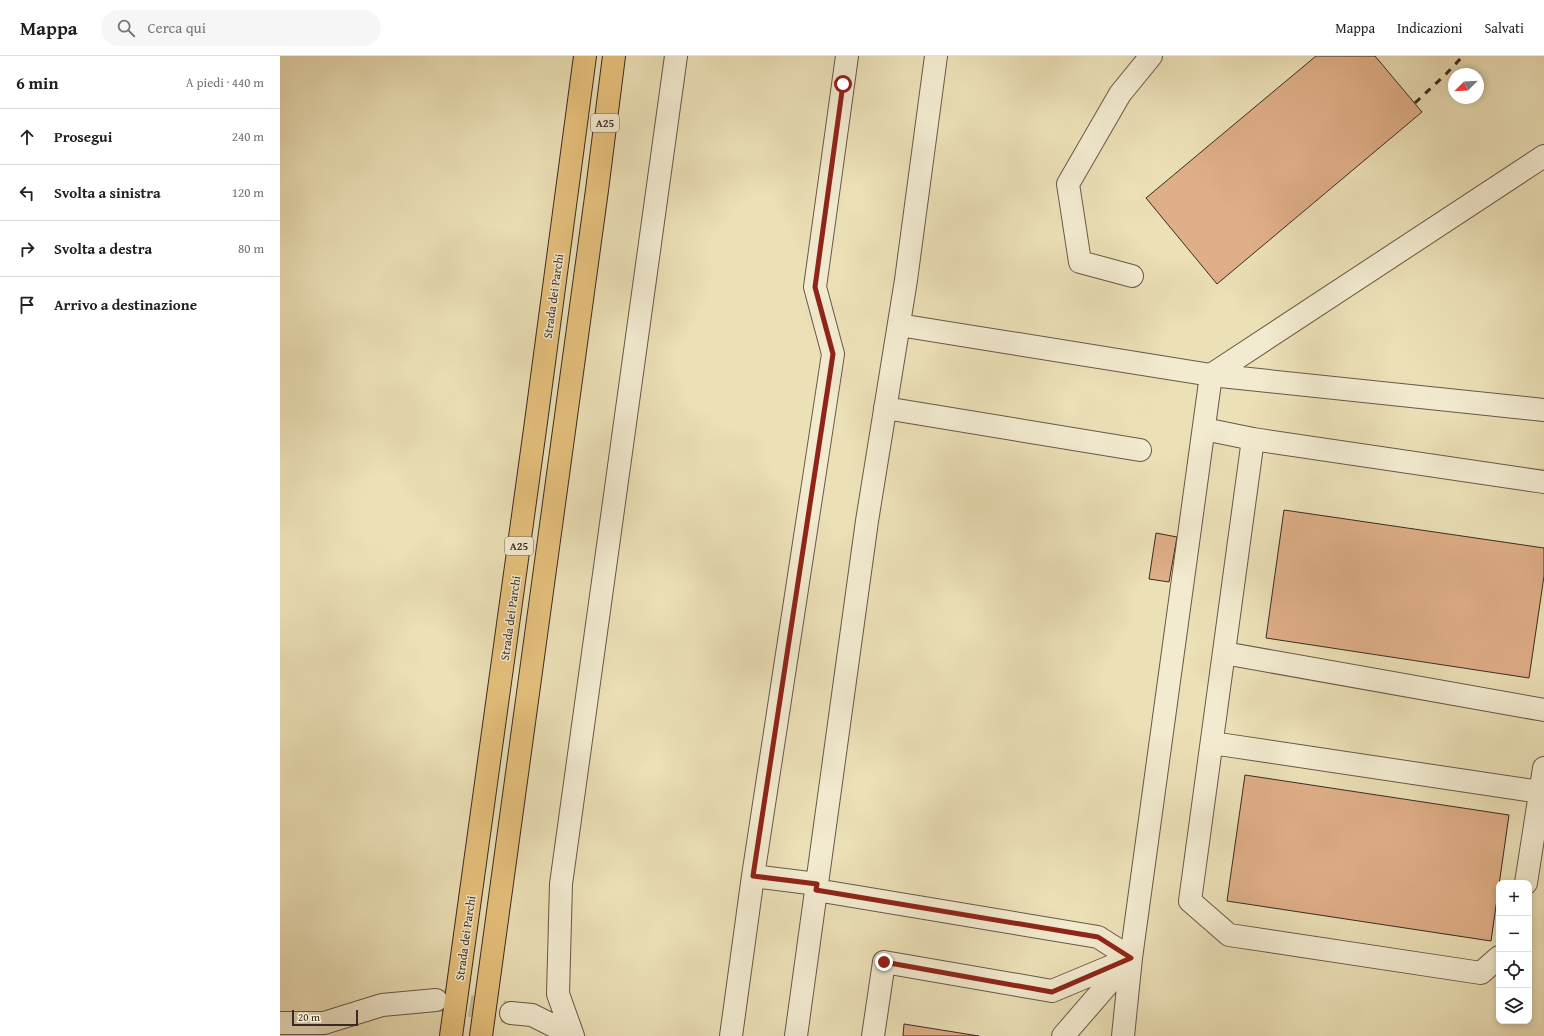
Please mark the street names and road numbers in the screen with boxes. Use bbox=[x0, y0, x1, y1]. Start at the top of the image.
road number: A25 bbox=[591, 114, 619, 132]
street label: Strada dei Parchi bbox=[539, 252, 567, 340]
road number: A25 bbox=[505, 537, 533, 555]
street label: Strada dei Parchi bbox=[496, 574, 524, 662]
street label: Strada dei Parchi bbox=[451, 894, 479, 982]

